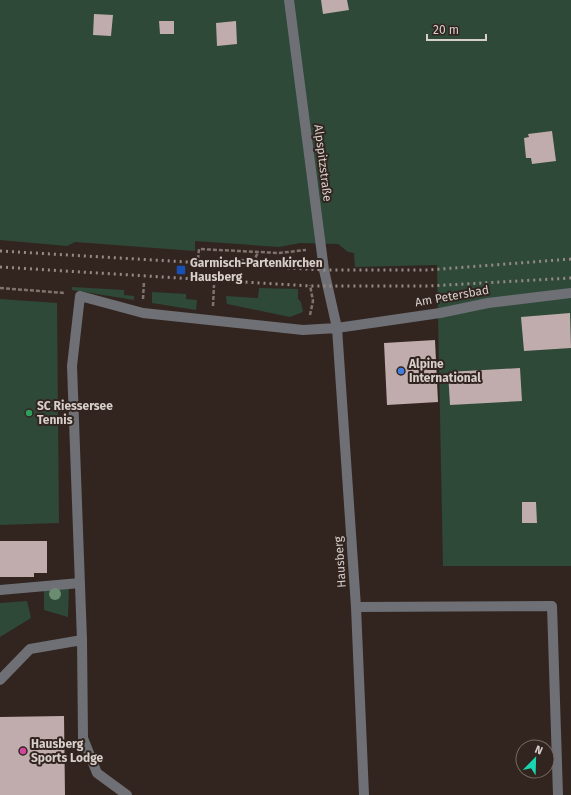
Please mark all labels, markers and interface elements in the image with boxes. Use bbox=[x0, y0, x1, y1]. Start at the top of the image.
scale bar bbox=[427, 16, 486, 42]
text: 20 m bbox=[433, 23, 459, 37]
street label: Alpspitzstraße bbox=[311, 124, 335, 202]
place label: Garmisch-Partenkirchen Hausberg bbox=[190, 256, 323, 284]
marker: Garmisch-Partenkirchen Hausberg bbox=[175, 264, 187, 276]
street label: Am Petersbad bbox=[414, 283, 490, 309]
place label: Alpine International bbox=[408, 357, 481, 385]
marker: Alpine International bbox=[396, 366, 406, 376]
place label: SC Riessersee Tennis bbox=[37, 399, 113, 427]
marker: SC Riessersee Tennis bbox=[24, 408, 34, 418]
street label: Hausberg bbox=[331, 535, 349, 588]
place label: Hausberg Sports Lodge bbox=[31, 737, 104, 765]
north arrow bbox=[515, 739, 555, 779]
text: N bbox=[533, 743, 545, 758]
marker: Hausberg Sports Lodge bbox=[18, 746, 28, 756]

